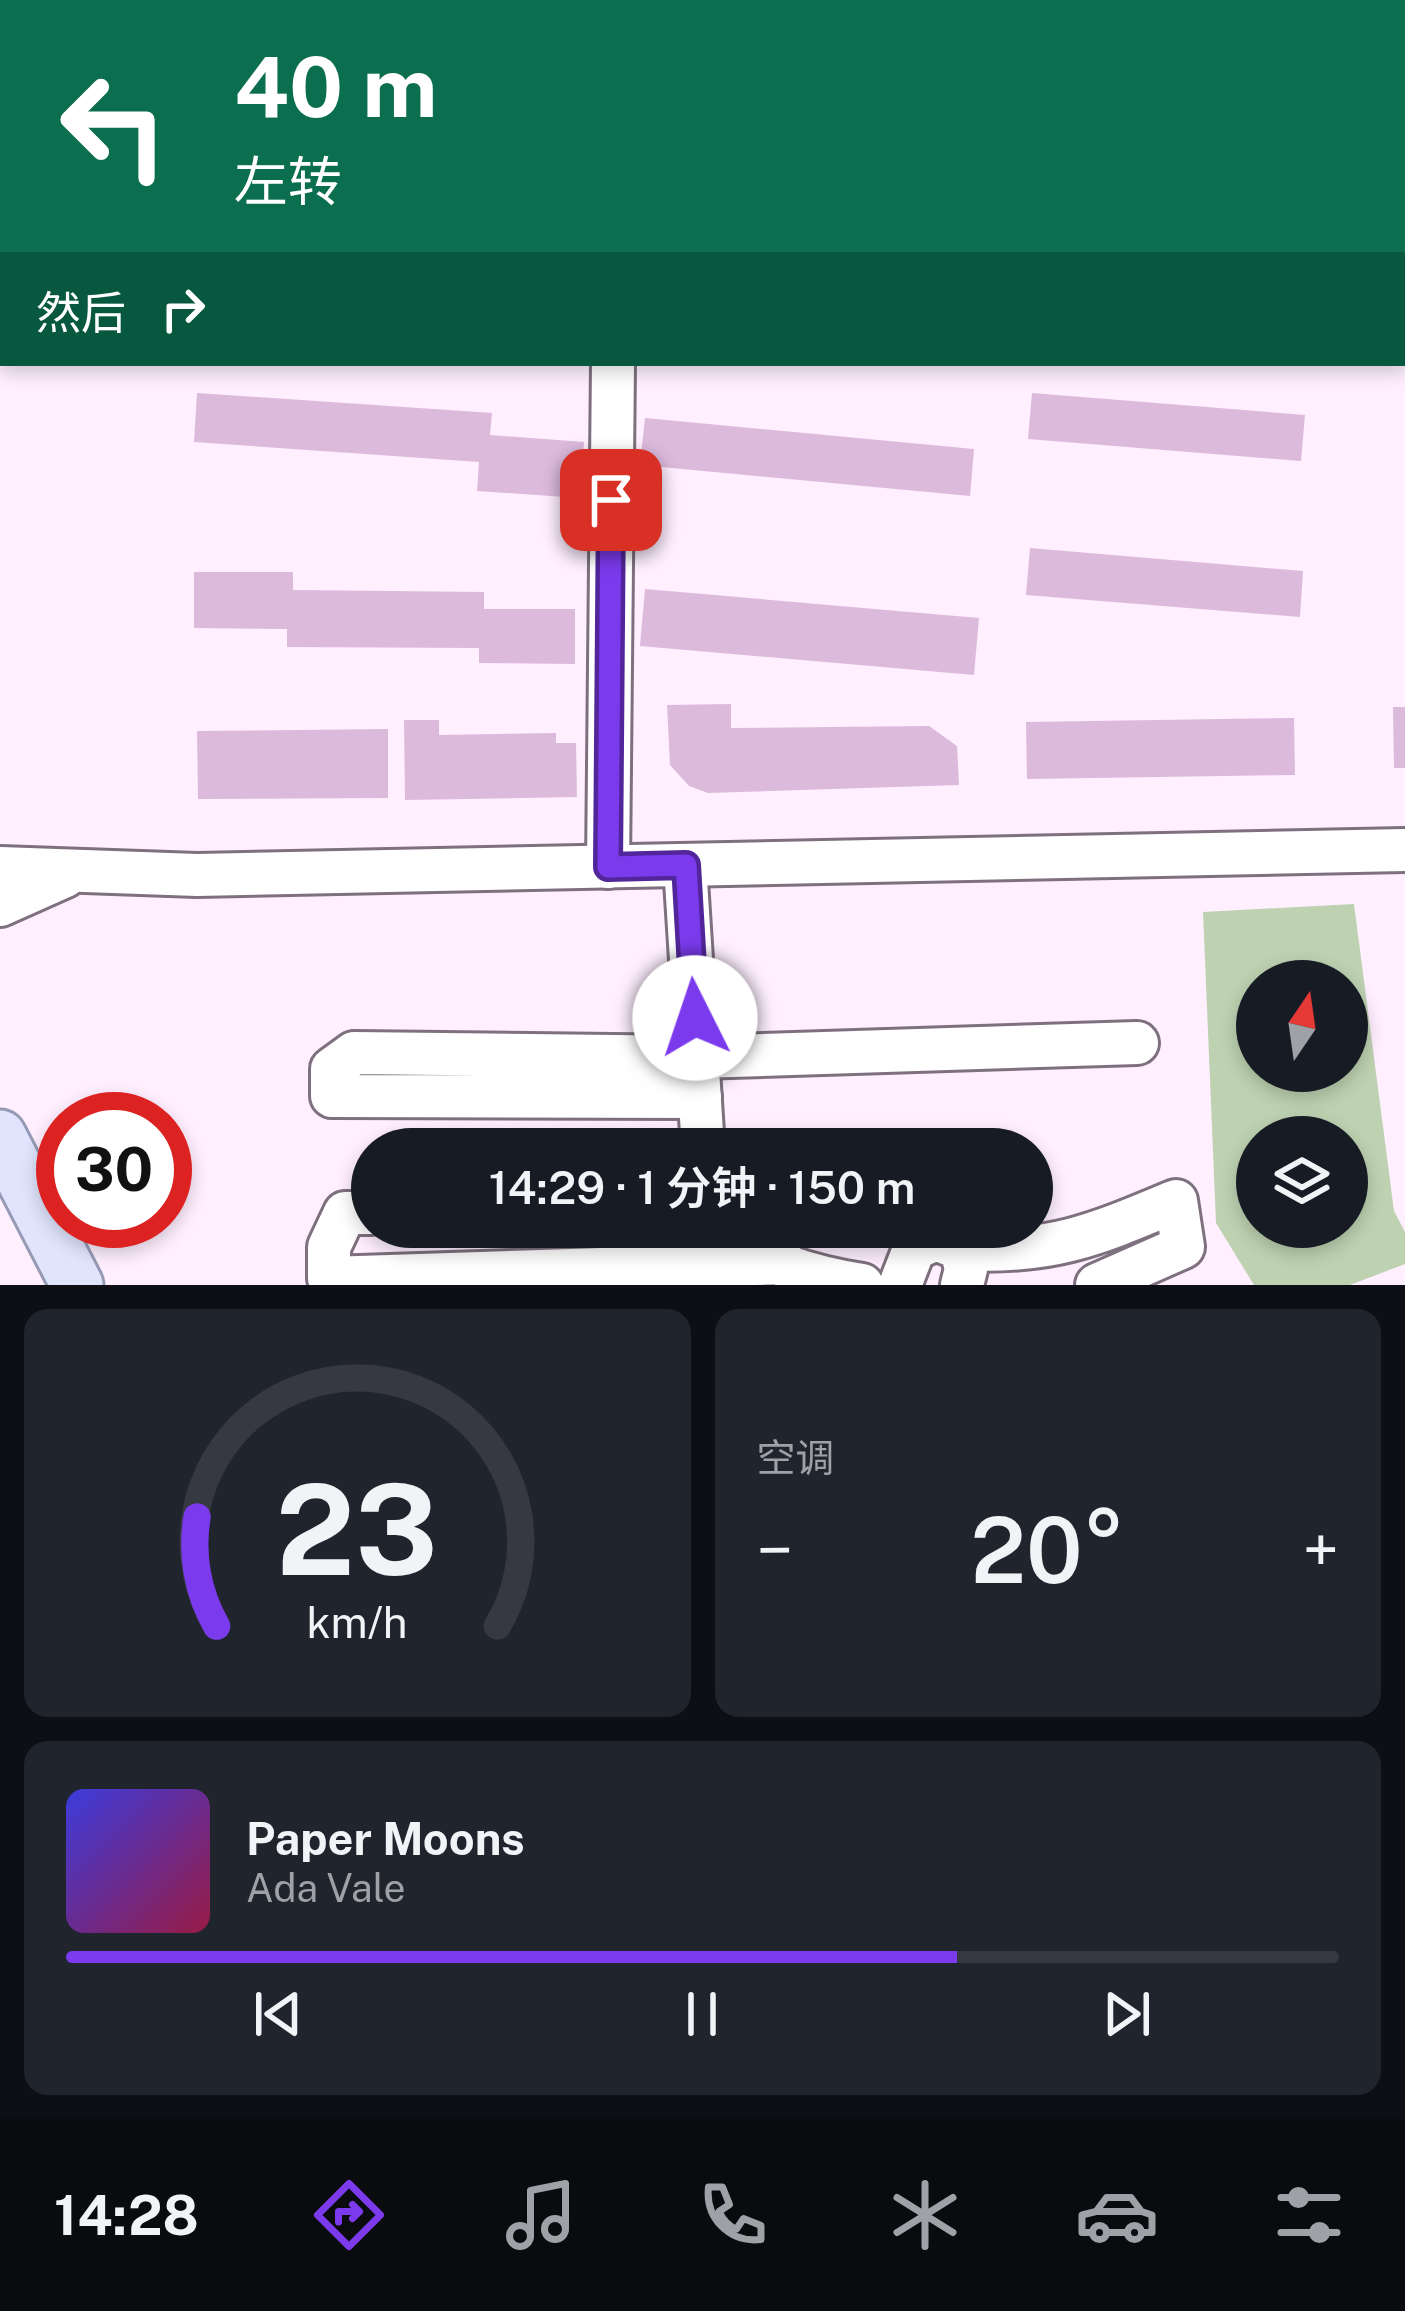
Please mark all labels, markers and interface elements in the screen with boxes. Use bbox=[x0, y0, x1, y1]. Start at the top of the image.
text: 40 m bbox=[234, 37, 437, 136]
icon: left bbox=[36, 48, 192, 204]
text: 左转 bbox=[234, 150, 342, 213]
icon: right bbox=[150, 276, 216, 342]
text: 然后 bbox=[36, 286, 126, 339]
pin bbox=[560, 449, 662, 551]
icon: arrive bbox=[578, 467, 644, 533]
position arrow bbox=[632, 955, 758, 1081]
north arrow bbox=[1236, 960, 1368, 1092]
map controls bbox=[1236, 960, 1368, 1248]
speed limit sign: 30 bbox=[36, 1092, 192, 1248]
button: layers bbox=[1236, 1116, 1368, 1248]
text: 14:29 · 1 分钟 · 150 m bbox=[489, 1161, 915, 1214]
text: 空调 bbox=[757, 1435, 835, 1481]
text: 23 bbox=[276, 1456, 438, 1603]
text: 20° bbox=[971, 1497, 1125, 1603]
text: − bbox=[757, 1511, 793, 1589]
text: + bbox=[1302, 1511, 1339, 1589]
text: km/h bbox=[307, 1597, 408, 1648]
text: Paper Moons bbox=[246, 1812, 525, 1865]
text: Ada Vale bbox=[246, 1865, 406, 1911]
icon: previous bbox=[245, 1981, 311, 2047]
icon: pause bbox=[669, 1981, 735, 2047]
icon: next bbox=[1094, 1981, 1160, 2047]
icon: directions bbox=[307, 2173, 391, 2257]
icon: music bbox=[499, 2173, 583, 2257]
icon: phone bbox=[691, 2173, 775, 2257]
icon: climate bbox=[883, 2173, 967, 2257]
icon: car bbox=[1075, 2173, 1159, 2257]
icon: filters bbox=[1267, 2173, 1351, 2257]
text: 14:28 bbox=[54, 2184, 199, 2247]

